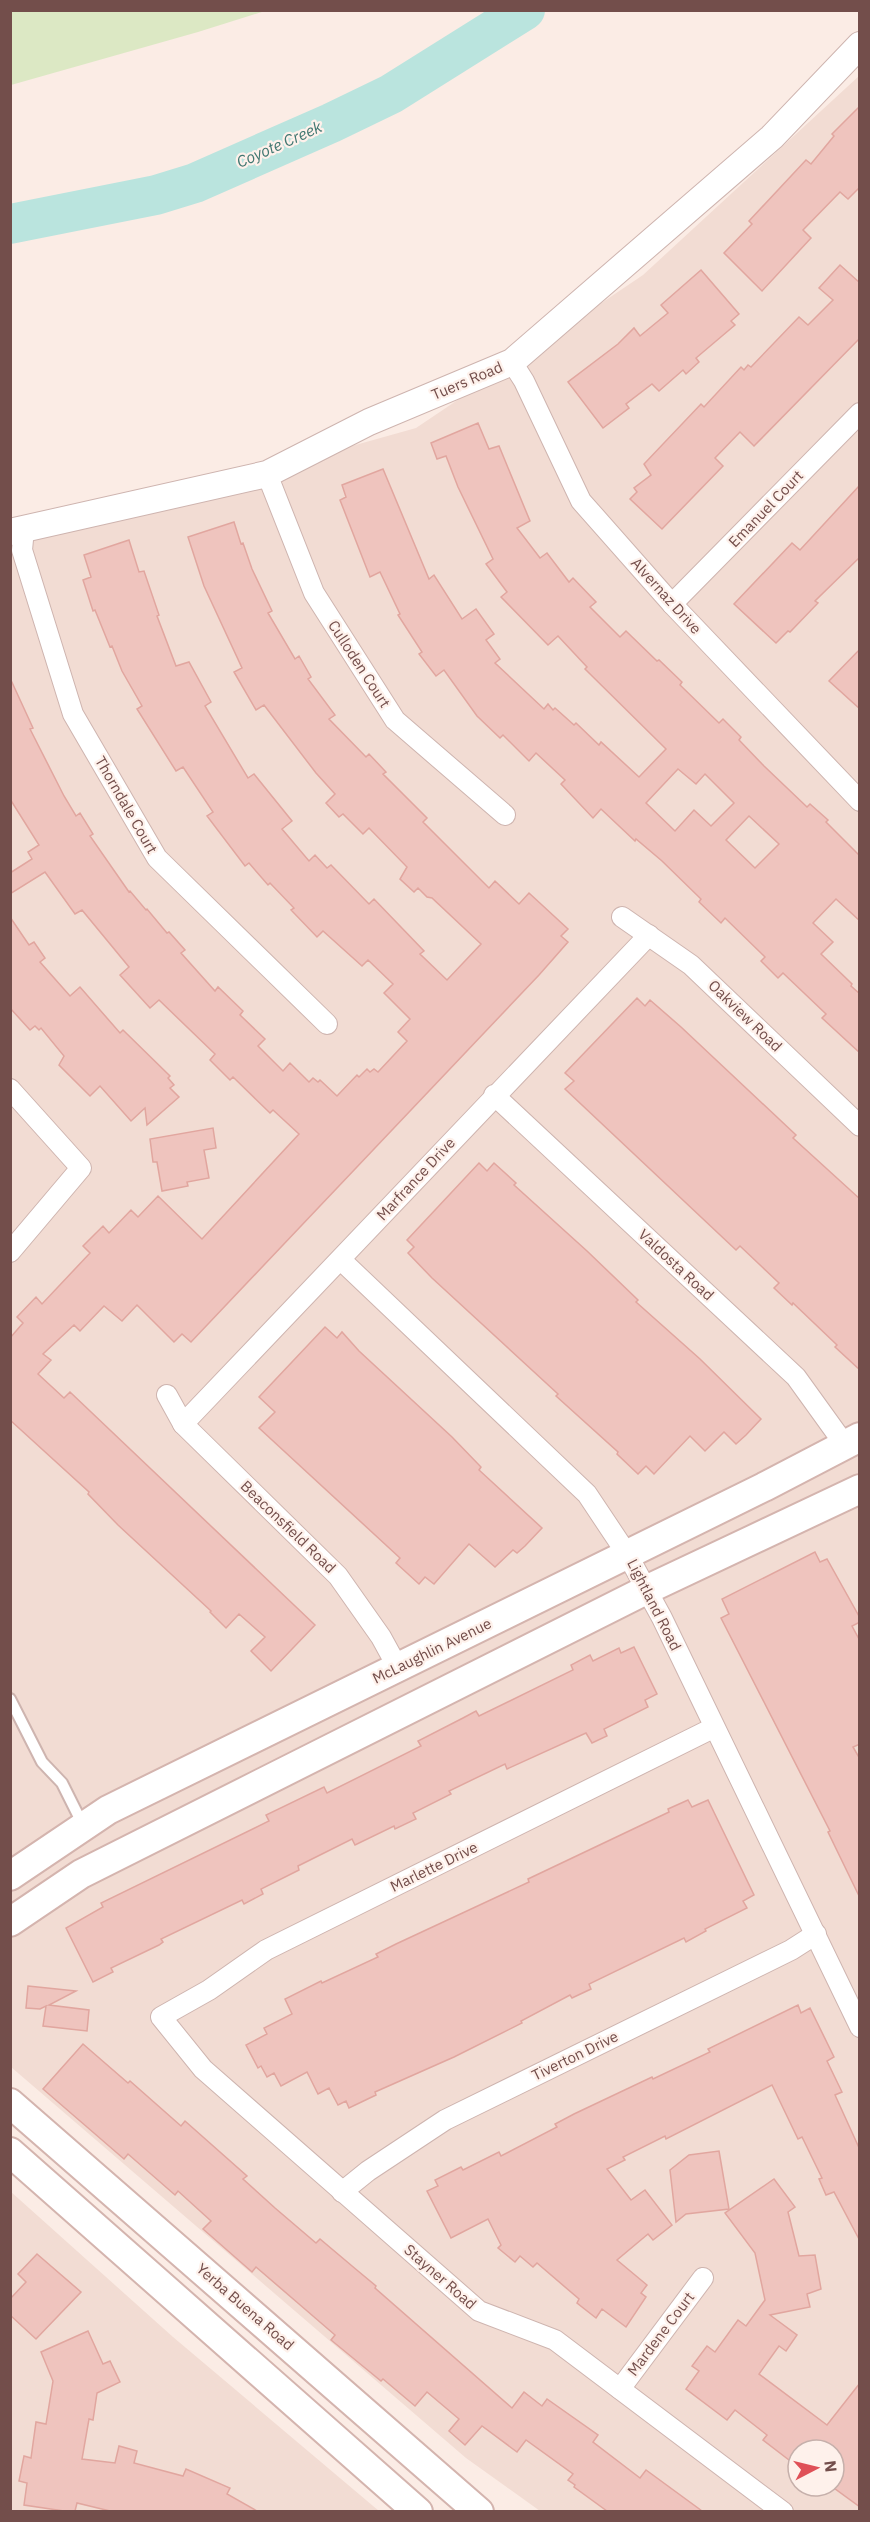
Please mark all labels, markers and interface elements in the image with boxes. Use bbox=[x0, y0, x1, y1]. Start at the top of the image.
water label: Coyote Creek bbox=[233, 116, 325, 172]
street label: Tuers Road bbox=[428, 357, 505, 404]
street label: Emanuel Court bbox=[724, 466, 807, 551]
street label: Alvernaz Drive bbox=[627, 553, 706, 638]
street label: Culloden Court bbox=[324, 616, 395, 711]
street label: Thorndale Court bbox=[91, 753, 162, 857]
street label: Oakview Road bbox=[705, 976, 786, 1056]
street label: Marfrance Drive bbox=[372, 1133, 459, 1224]
street label: Valdosta Road bbox=[635, 1225, 718, 1304]
street label: Beaconsfield Road bbox=[237, 1476, 340, 1577]
street label: Lightland Road bbox=[623, 1556, 686, 1654]
street label: McLaughlin Avenue bbox=[369, 1613, 494, 1688]
street label: Marlette Drive bbox=[387, 1837, 481, 1896]
street label: Tiverton Drive bbox=[528, 2026, 621, 2085]
street label: Stayner Road bbox=[400, 2240, 480, 2313]
street label: Yerba Buena Road bbox=[193, 2259, 298, 2354]
street label: Mardene Court bbox=[623, 2288, 698, 2379]
north arrow bbox=[786, 2438, 846, 2498]
text: N bbox=[820, 2459, 842, 2473]

